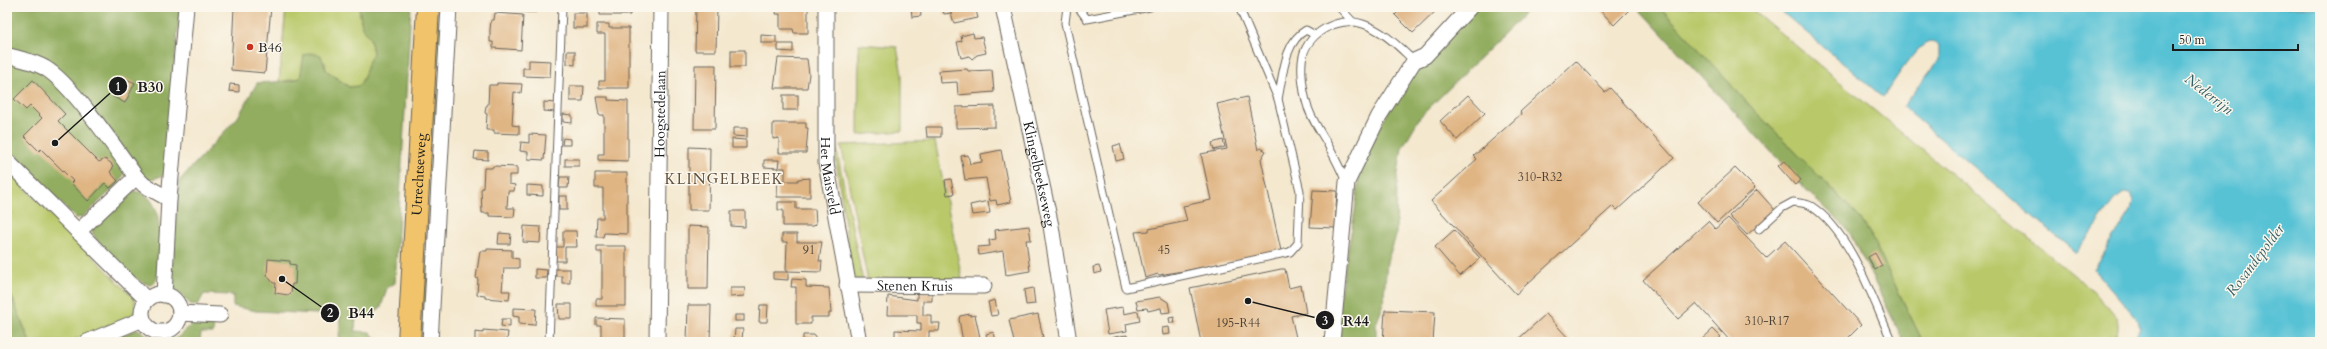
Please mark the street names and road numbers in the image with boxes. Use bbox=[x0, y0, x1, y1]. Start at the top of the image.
street label: Hoogstedelaan bbox=[650, 70, 670, 158]
street label: Klingelbeekseweg bbox=[1018, 119, 1060, 229]
street label: Utrechtseweg bbox=[407, 133, 431, 216]
street label: Het Maisveld bbox=[816, 137, 844, 217]
street label: Stenen Kruis bbox=[877, 276, 953, 296]

